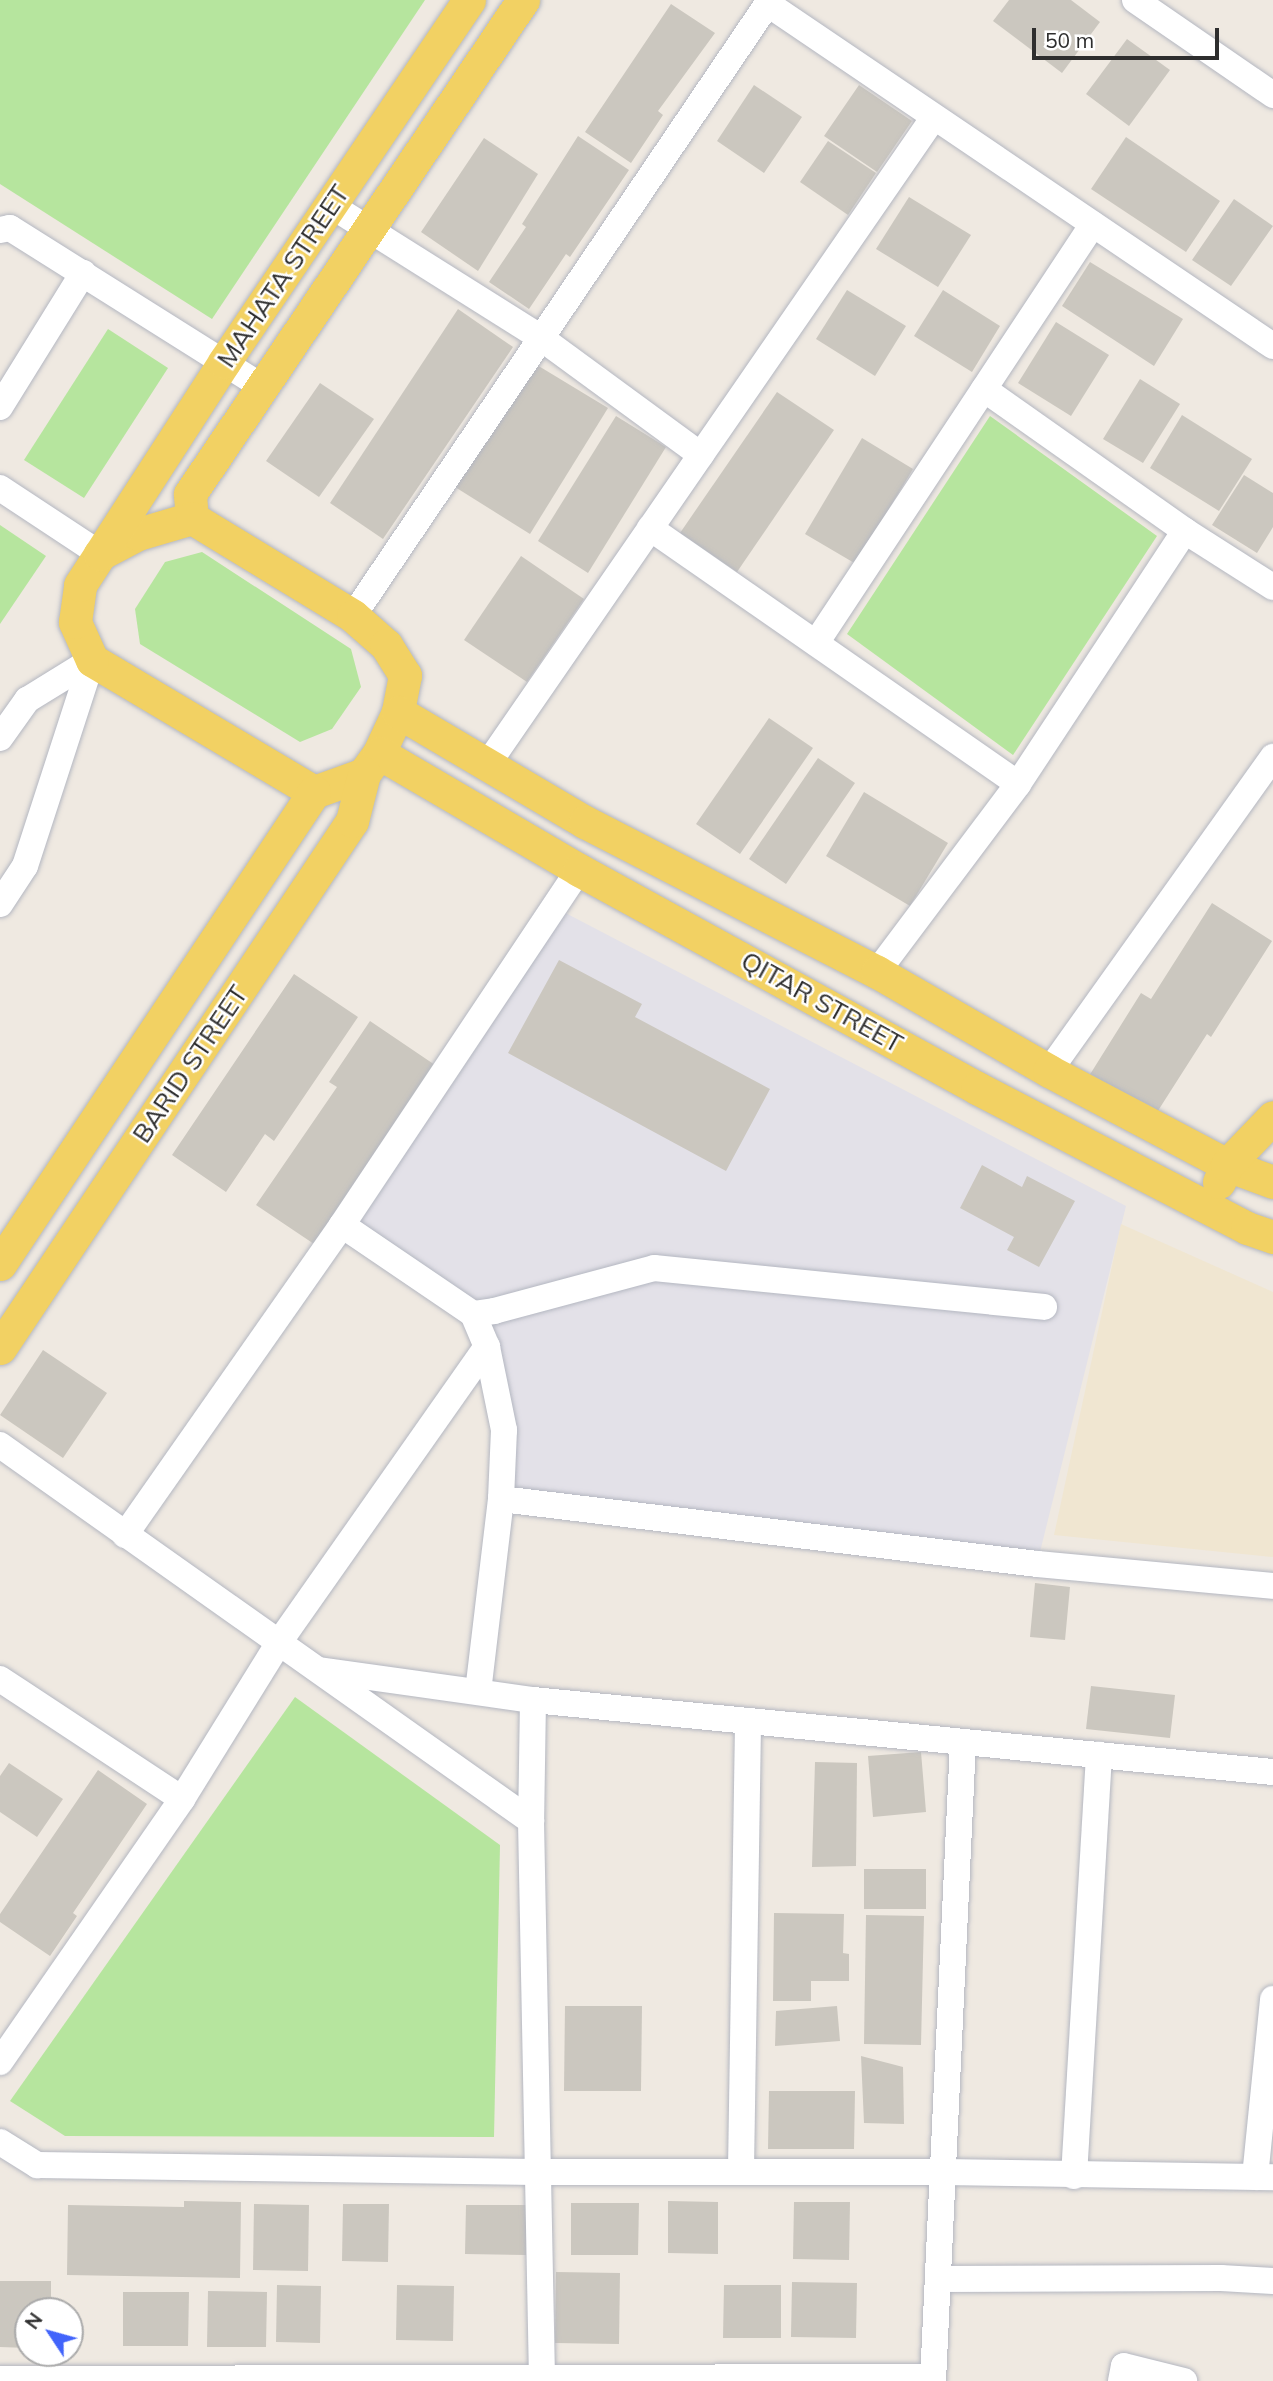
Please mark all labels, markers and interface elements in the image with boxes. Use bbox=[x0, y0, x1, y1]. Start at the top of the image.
scale bar bbox=[1035, 14, 1222, 58]
text: 50 m bbox=[1045, 27, 1094, 53]
street label: MAHATA STREET bbox=[210, 179, 356, 373]
street label: QITAR STREET bbox=[736, 945, 908, 1059]
street label: BARID STREET bbox=[126, 979, 254, 1149]
north arrow bbox=[14, 2297, 84, 2367]
text: N bbox=[20, 2308, 48, 2334]

